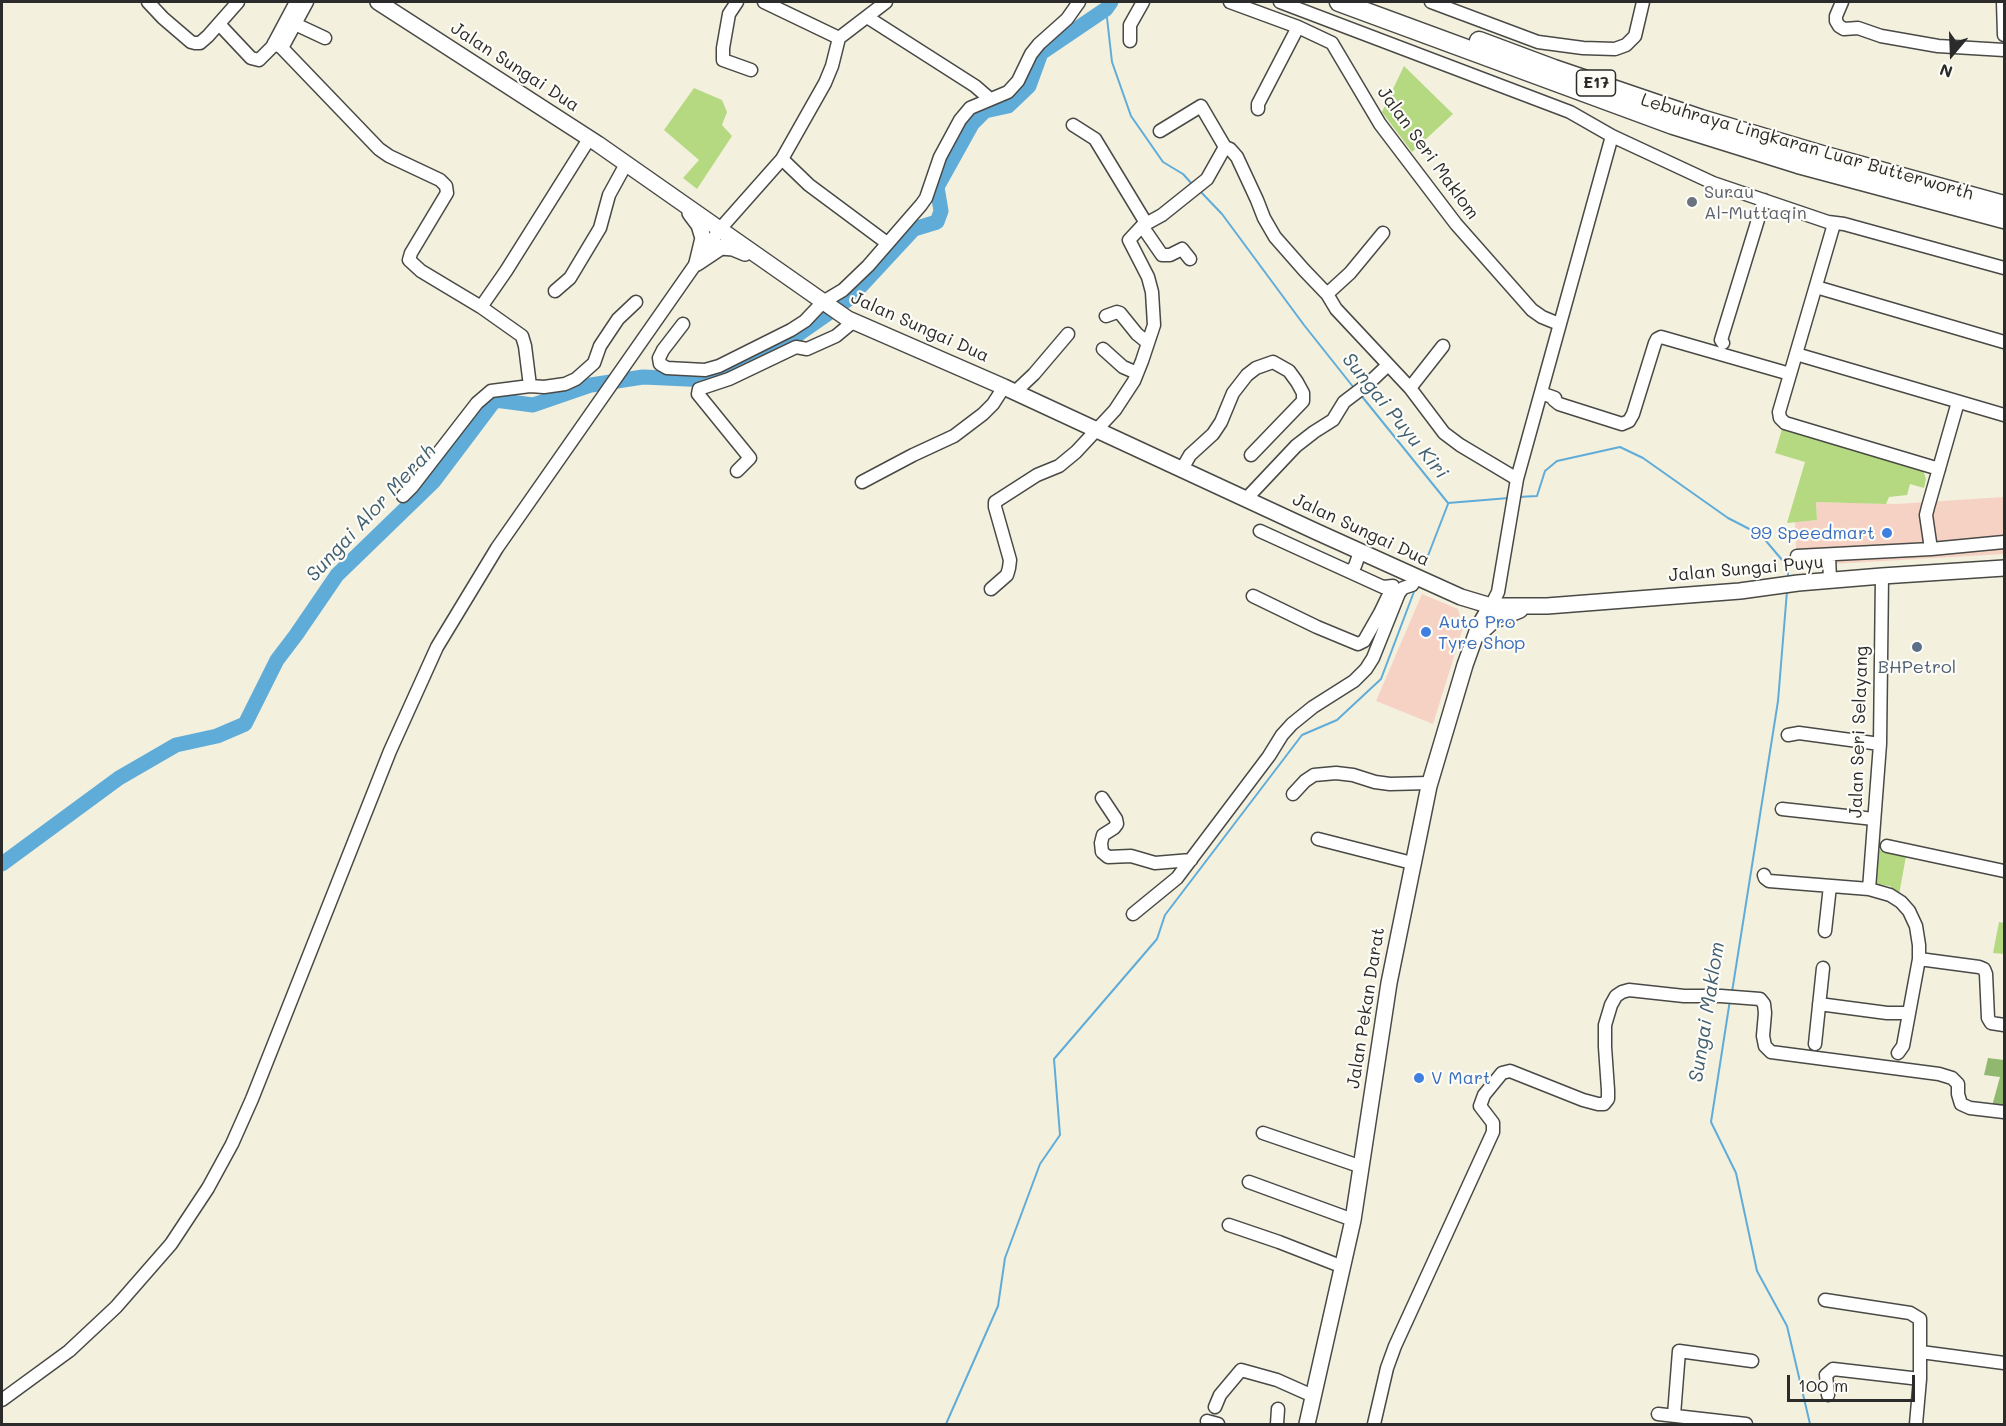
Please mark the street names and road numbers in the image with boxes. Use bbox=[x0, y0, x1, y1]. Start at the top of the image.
street label: Jalan Sungai Dua bbox=[447, 17, 583, 117]
road number: E17 bbox=[1576, 70, 1616, 96]
street label: Jalan Seri Maklom bbox=[1373, 82, 1483, 224]
street label: Lebuhraya Lingkaran Luar Butterworth bbox=[1638, 89, 1976, 205]
street label: Jalan Sungai Dua bbox=[848, 287, 992, 367]
street label: Jalan Sungai Dua bbox=[1289, 489, 1433, 571]
street label: Jalan Sungai Puyu bbox=[1668, 551, 1824, 587]
street label: Jalan Seri Selayang bbox=[1845, 646, 1873, 818]
street label: Jalan Pekan Darat bbox=[1343, 926, 1389, 1090]

